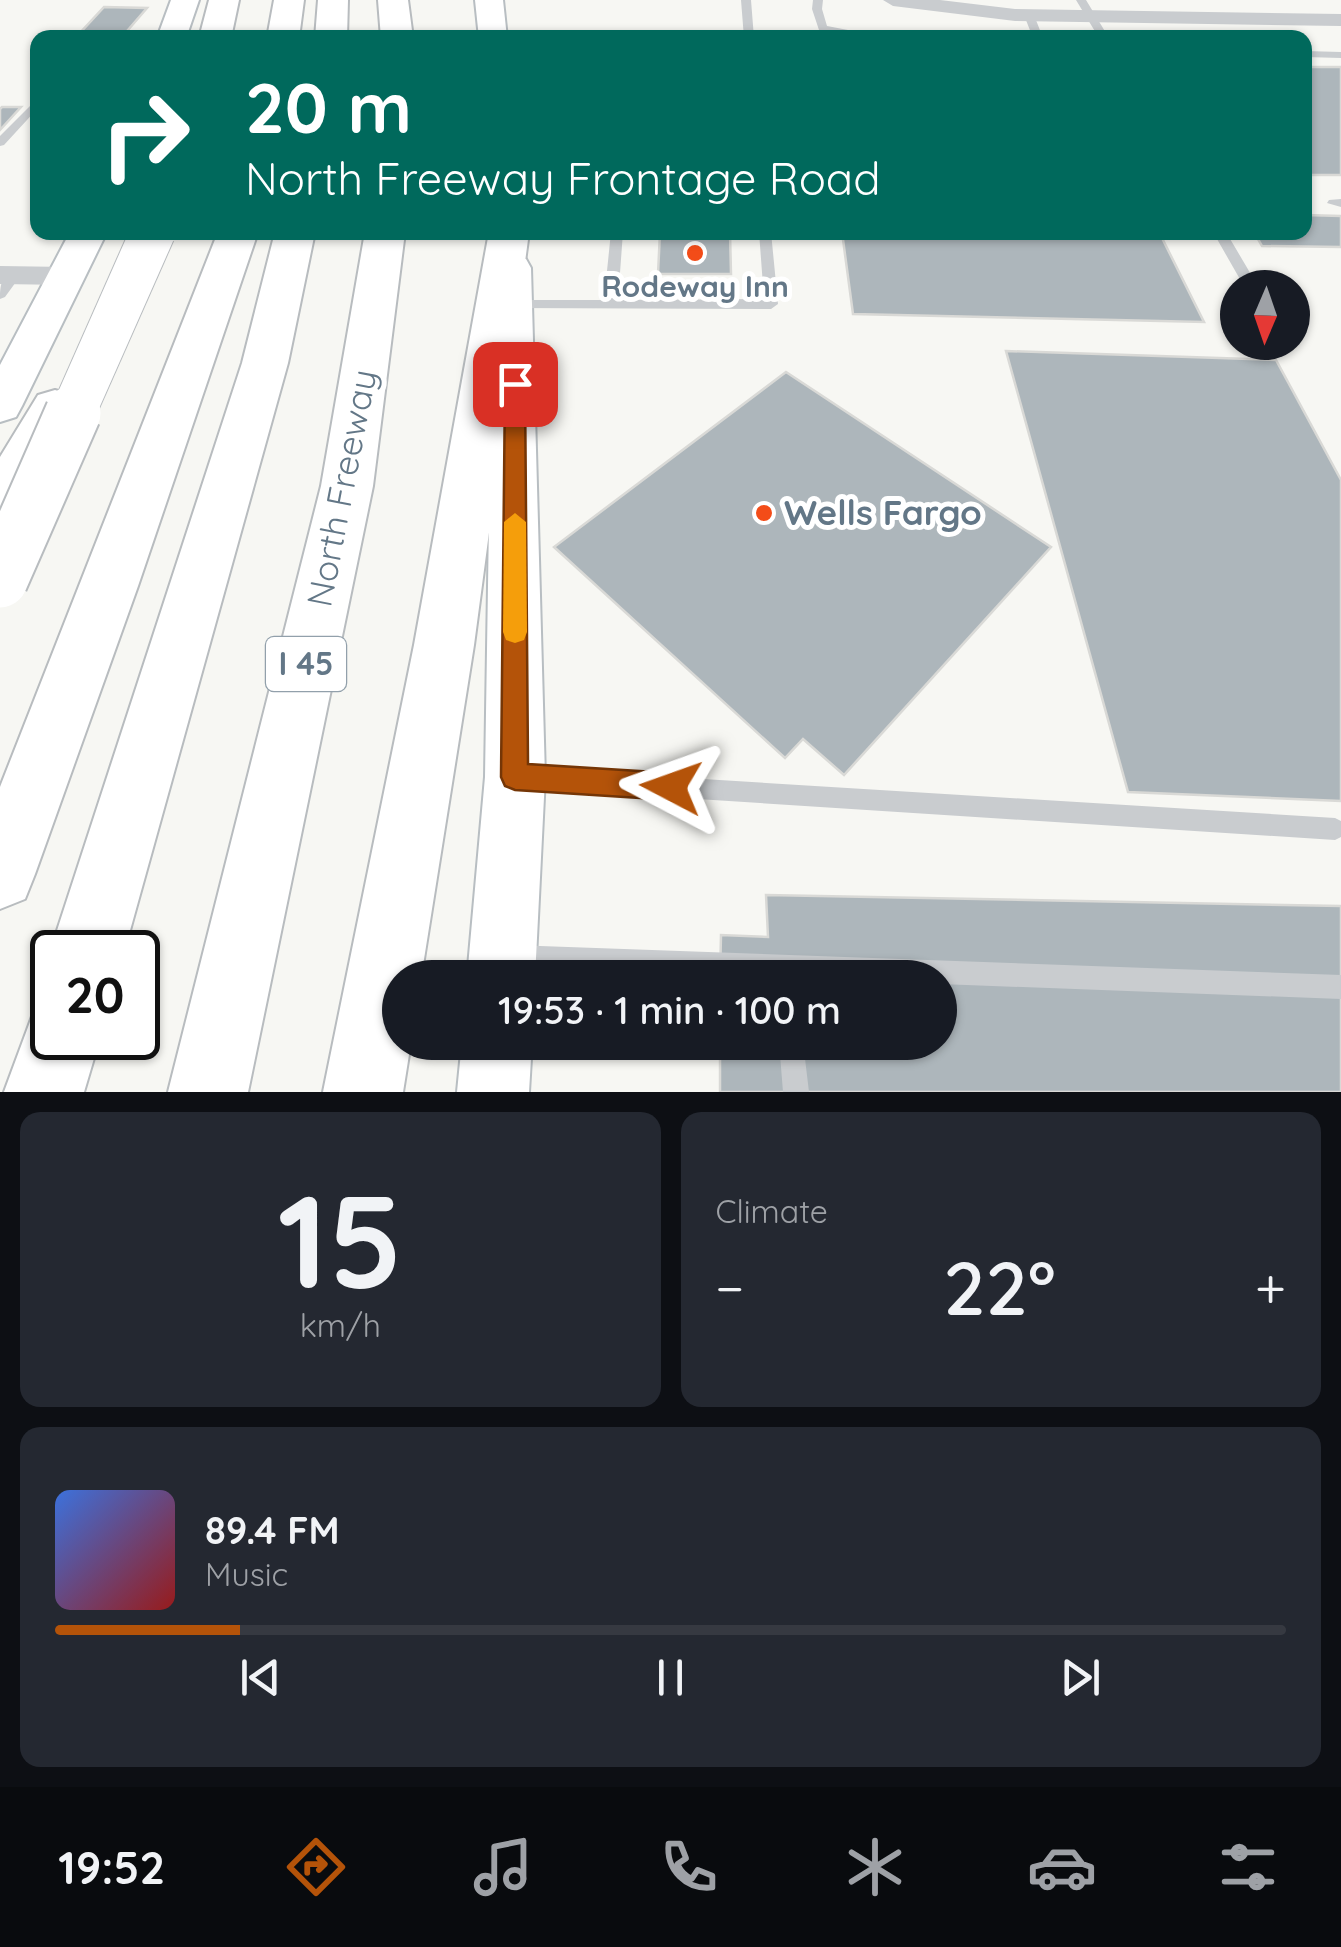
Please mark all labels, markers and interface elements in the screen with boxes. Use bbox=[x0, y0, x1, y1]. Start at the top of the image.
text: 20 m bbox=[245, 63, 412, 151]
icon: right bbox=[80, 70, 210, 200]
text: North Freeway Frontage Road bbox=[245, 150, 880, 206]
marker: Rodeway Inn bbox=[684, 242, 706, 264]
place label: Rodeway Inn bbox=[601, 267, 789, 305]
north arrow bbox=[1220, 270, 1310, 360]
map controls bbox=[1220, 270, 1310, 360]
pin bbox=[473, 342, 558, 427]
icon: arrive bbox=[488, 357, 543, 412]
street label: North Freeway bbox=[296, 365, 386, 610]
place label: Wells Fargo bbox=[784, 490, 982, 534]
marker: Wells Fargo bbox=[753, 502, 775, 524]
road number: I 45 bbox=[266, 637, 346, 691]
position arrow bbox=[619, 735, 723, 839]
speed limit sign: 20 bbox=[30, 930, 160, 1060]
text: 19:53 · 1 min · 100 m bbox=[498, 986, 841, 1034]
text: 15 bbox=[278, 1158, 403, 1321]
text: Climate bbox=[716, 1191, 828, 1231]
text: 22° bbox=[943, 1240, 1056, 1334]
text: − bbox=[716, 1253, 744, 1322]
text: + bbox=[1255, 1253, 1286, 1322]
text: km/h bbox=[300, 1305, 381, 1345]
text: 89.4 FM bbox=[205, 1506, 340, 1554]
text: Music bbox=[205, 1554, 288, 1594]
icon: previous bbox=[233, 1650, 288, 1705]
icon: pause bbox=[643, 1650, 698, 1705]
icon: next bbox=[1053, 1650, 1108, 1705]
icon: directions bbox=[281, 1832, 351, 1902]
icon: music bbox=[468, 1832, 538, 1902]
icon: phone bbox=[654, 1832, 724, 1902]
icon: climate bbox=[840, 1832, 910, 1902]
icon: car bbox=[1027, 1832, 1097, 1902]
icon: filters bbox=[1213, 1832, 1283, 1902]
text: 19:52 bbox=[58, 1839, 165, 1895]

